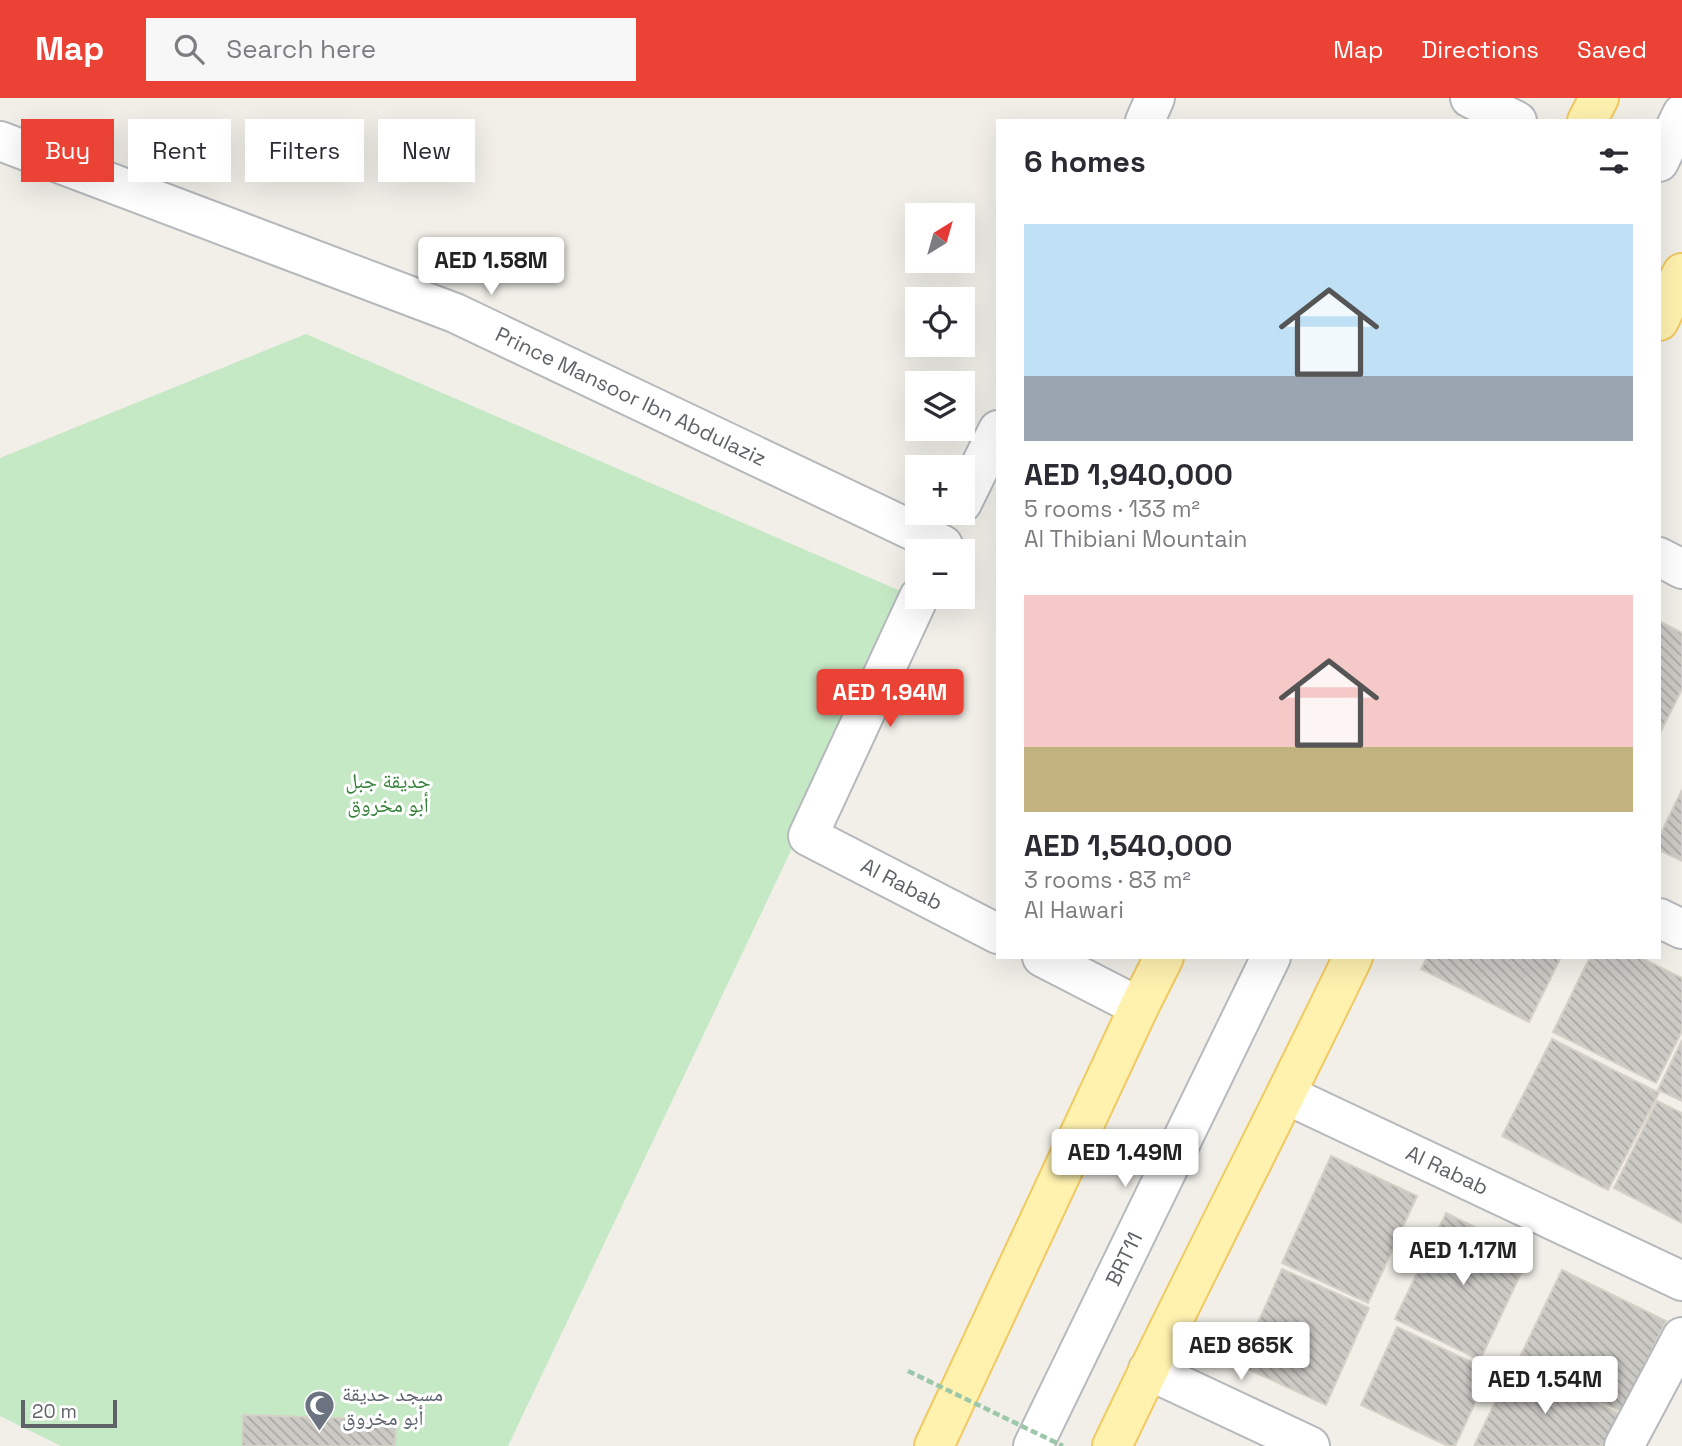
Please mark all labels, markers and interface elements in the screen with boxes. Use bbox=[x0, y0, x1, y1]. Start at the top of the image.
search box bbox=[146, 18, 636, 81]
text: Map bbox=[35, 28, 104, 70]
icon: search bbox=[170, 30, 208, 68]
text: Search here bbox=[226, 32, 376, 66]
text: Map bbox=[1333, 34, 1383, 65]
text: Directions bbox=[1421, 34, 1539, 65]
text: Saved bbox=[1577, 34, 1647, 65]
chip: Buy bbox=[21, 119, 114, 182]
chip: Rent bbox=[128, 119, 231, 182]
chip: Filters bbox=[245, 119, 364, 182]
chip: New bbox=[378, 119, 475, 182]
text: 6 homes bbox=[1024, 142, 1146, 181]
icon: filters bbox=[1595, 142, 1633, 180]
north arrow bbox=[905, 203, 975, 273]
map controls bbox=[905, 203, 975, 609]
pin: AED 1.58M bbox=[411, 238, 571, 297]
text: AED 1.58M bbox=[434, 245, 548, 275]
icon: home bbox=[1266, 269, 1392, 395]
button: locate bbox=[905, 287, 975, 357]
street label: Prince Mansoor Ibn Abdulaziz bbox=[491, 320, 771, 472]
button: layers bbox=[905, 371, 975, 441]
button: + bbox=[905, 455, 975, 525]
text: AED 1,940,000 bbox=[1024, 455, 1233, 494]
text: 5 rooms · 133 m² bbox=[1024, 494, 1200, 524]
text: Al Thibiani Mountain bbox=[1024, 524, 1247, 554]
button: − bbox=[905, 539, 975, 609]
icon: home bbox=[1266, 640, 1392, 766]
pin: AED 1.94M bbox=[810, 670, 970, 729]
text: AED 1.94M bbox=[833, 677, 947, 707]
park label: حديقة جبل أبو مخروق bbox=[345, 767, 431, 818]
text: AED 1,540,000 bbox=[1024, 826, 1233, 865]
street label: Al Rabab bbox=[857, 852, 947, 916]
text: 3 rooms · 83 m² bbox=[1024, 865, 1191, 895]
text: Al Hawari bbox=[1024, 895, 1124, 925]
pin: AED 1.49M bbox=[1045, 1130, 1205, 1189]
text: AED 1.49M bbox=[1068, 1137, 1182, 1167]
street label: Al Rabab bbox=[1402, 1139, 1493, 1201]
street label: BRT11 bbox=[1099, 1227, 1148, 1290]
pin: AED 1.17M bbox=[1383, 1228, 1543, 1287]
text: AED 1.17M bbox=[1409, 1235, 1517, 1265]
pin: AED 865K bbox=[1169, 1322, 1313, 1382]
text: AED 865K bbox=[1189, 1330, 1293, 1360]
pin: AED 1.54M bbox=[1465, 1356, 1625, 1416]
text: AED 1.54M bbox=[1488, 1364, 1602, 1394]
place label: مسجد حديقة أبو مخروق bbox=[342, 1380, 443, 1431]
mosque icon: مسجد حديقة أبو مخروق bbox=[302, 1389, 336, 1433]
scale bar bbox=[21, 1397, 117, 1429]
text: 20 m bbox=[32, 1399, 77, 1424]

